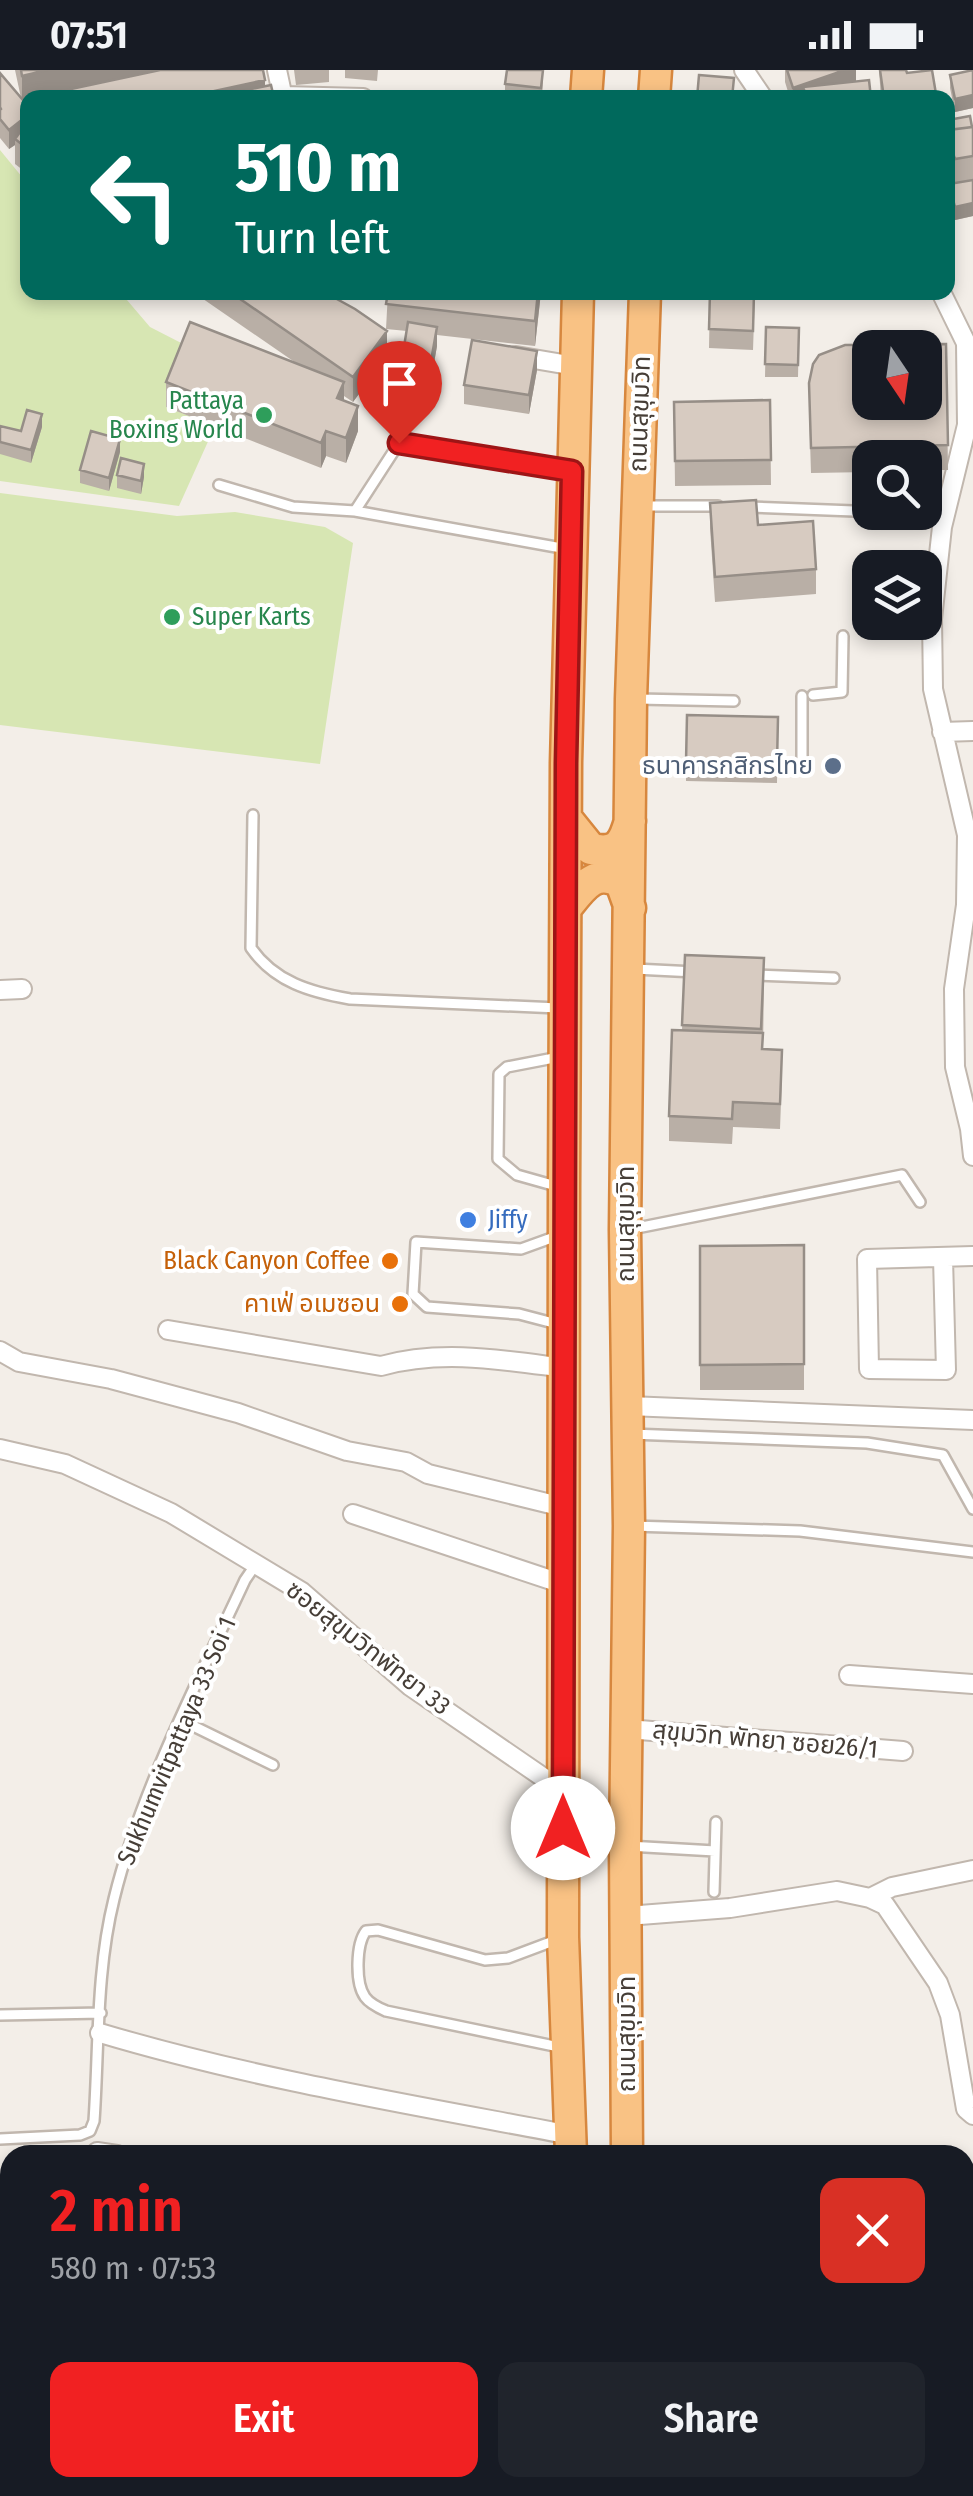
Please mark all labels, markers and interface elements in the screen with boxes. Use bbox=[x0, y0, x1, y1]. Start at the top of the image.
text: 07:51 bbox=[50, 12, 128, 58]
text: 510 m bbox=[235, 126, 401, 210]
icon: left bbox=[70, 130, 200, 260]
text: Turn left bbox=[235, 211, 390, 265]
north arrow bbox=[852, 330, 942, 420]
map controls bbox=[852, 330, 942, 640]
pin bbox=[357, 341, 442, 444]
street label: ถนนสุขุมวิท bbox=[623, 355, 657, 473]
icon: arrive bbox=[372, 356, 427, 411]
place label: Pattaya Boxing World bbox=[109, 386, 244, 445]
marker: Pattaya Boxing World bbox=[253, 404, 275, 426]
button: search bbox=[852, 440, 942, 530]
button: layers bbox=[852, 550, 942, 640]
place label: Super Karts bbox=[192, 602, 311, 632]
marker: Super Karts bbox=[161, 606, 183, 628]
place label: ธนาคารกสิกรไทย bbox=[642, 751, 813, 781]
marker: ธนาคารกสิกรไทย bbox=[822, 755, 844, 777]
street label: ถนนสุขุมวิท bbox=[611, 1166, 641, 1282]
place label: Jiffy bbox=[488, 1205, 528, 1235]
marker: Jiffy bbox=[457, 1209, 479, 1231]
place label: Black Canyon Coffee bbox=[163, 1246, 370, 1276]
marker: Black Canyon Coffee bbox=[379, 1250, 401, 1272]
place label: คาเฟ่ อเมซอน bbox=[244, 1289, 380, 1319]
marker: คาเฟ่ อเมซอน bbox=[389, 1293, 411, 1315]
street label: ซอยสุขุมวิทพัทยา 33 bbox=[280, 1575, 456, 1721]
street label: Sukhumvitpattaya 33 Soi 1 bbox=[111, 1613, 243, 1869]
street label: สุขุมวิท พัทยา ซอย26/1 bbox=[651, 1715, 879, 1765]
position arrow bbox=[511, 1776, 615, 1880]
street label: ถนนสุขุมวิท bbox=[612, 1976, 642, 2092]
text: 2 min bbox=[50, 2175, 183, 2247]
button: close bbox=[820, 2178, 925, 2283]
text: 580 m · 07:53 bbox=[50, 2249, 216, 2287]
button: Exit bbox=[50, 2362, 478, 2477]
button: Share bbox=[498, 2362, 925, 2477]

